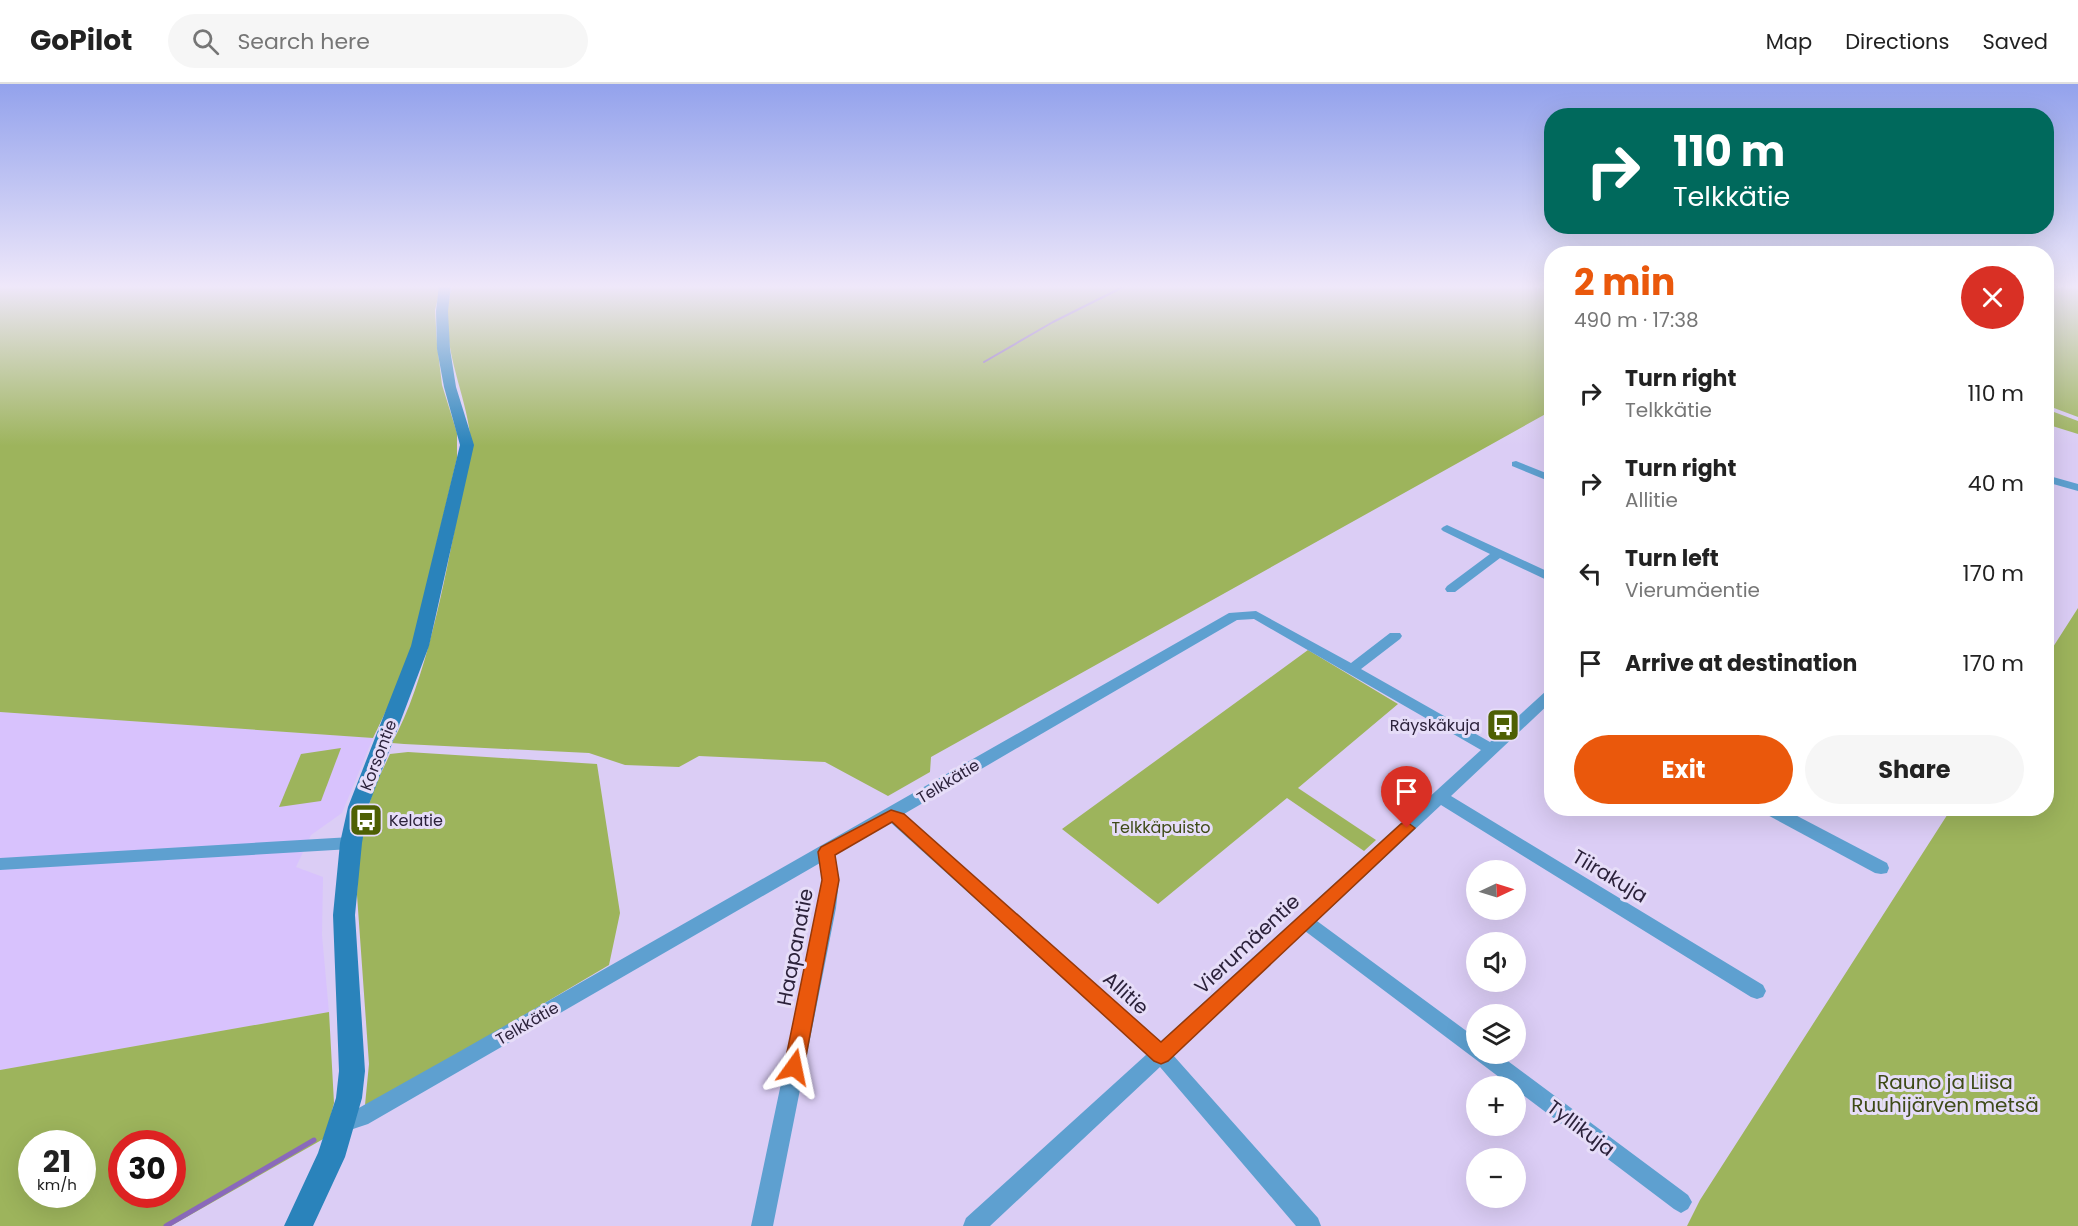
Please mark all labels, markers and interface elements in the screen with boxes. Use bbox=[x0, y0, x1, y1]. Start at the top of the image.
search box bbox=[168, 14, 588, 68]
text: GoPilot bbox=[30, 21, 132, 60]
icon: search bbox=[189, 25, 222, 58]
text: Search here bbox=[237, 26, 370, 57]
text: Map bbox=[1766, 27, 1812, 56]
text: Directions bbox=[1845, 27, 1949, 56]
text: Saved bbox=[1982, 27, 2048, 56]
text: 110 m bbox=[1673, 122, 1785, 181]
icon: right bbox=[1574, 132, 1652, 210]
text: Telkkätie bbox=[1673, 178, 1790, 215]
text: 2 min bbox=[1574, 257, 1675, 308]
button: close bbox=[1961, 266, 2024, 329]
text: 490 m · 17:38 bbox=[1574, 306, 1699, 334]
text: Turn right bbox=[1625, 363, 1736, 394]
icon: right bbox=[1574, 377, 1607, 410]
text: 110 m bbox=[1968, 378, 2024, 409]
text: Telkkätie bbox=[1625, 396, 1712, 424]
text: Turn right bbox=[1625, 453, 1736, 484]
icon: right bbox=[1574, 467, 1607, 500]
text: 40 m bbox=[1968, 468, 2024, 499]
text: Allitie bbox=[1625, 486, 1678, 514]
text: Turn left bbox=[1625, 543, 1719, 574]
icon: left bbox=[1574, 557, 1607, 590]
text: 170 m bbox=[1963, 558, 2024, 589]
text: Vierumäentie bbox=[1625, 576, 1760, 604]
icon: arrive bbox=[1574, 647, 1607, 680]
text: Arrive at destination bbox=[1625, 648, 1857, 679]
text: 170 m bbox=[1963, 648, 2024, 679]
bus stop icon: Räyskäkuja bbox=[1485, 707, 1521, 743]
place label: Räyskäkuja bbox=[1390, 714, 1480, 737]
street label: Korsontie bbox=[354, 716, 403, 794]
button: Exit bbox=[1574, 735, 1793, 804]
button: Share bbox=[1805, 735, 2024, 804]
street label: Telkkätie bbox=[913, 754, 984, 809]
pin bbox=[1381, 766, 1432, 828]
icon: arrive bbox=[1390, 775, 1423, 808]
bus stop icon: Kelatie bbox=[348, 802, 384, 838]
place label: Kelatie bbox=[389, 809, 443, 832]
park label: Telkkäpuisto bbox=[1111, 816, 1211, 839]
street label: Tiirakuja bbox=[1567, 843, 1653, 909]
north arrow bbox=[1466, 860, 1526, 920]
map controls bbox=[1466, 860, 1526, 1208]
street label: Haapanatie bbox=[770, 886, 820, 1008]
street label: Vierumäentie bbox=[1188, 888, 1306, 1000]
button: sound bbox=[1466, 932, 1526, 992]
street label: Allitie bbox=[1097, 965, 1155, 1021]
street label: Telkkätie bbox=[491, 996, 563, 1051]
button: layers bbox=[1466, 1004, 1526, 1064]
position arrow bbox=[762, 1035, 826, 1099]
park label: Rauno ja Liisa Ruuhijärven metsä bbox=[1851, 1068, 2039, 1119]
button: + bbox=[1466, 1076, 1526, 1136]
street label: Tyllikuja bbox=[1541, 1093, 1621, 1163]
speed limit sign: 30 bbox=[108, 1130, 186, 1208]
text: 21 bbox=[43, 1140, 71, 1183]
button: − bbox=[1466, 1148, 1526, 1208]
text: km/h bbox=[37, 1174, 77, 1195]

